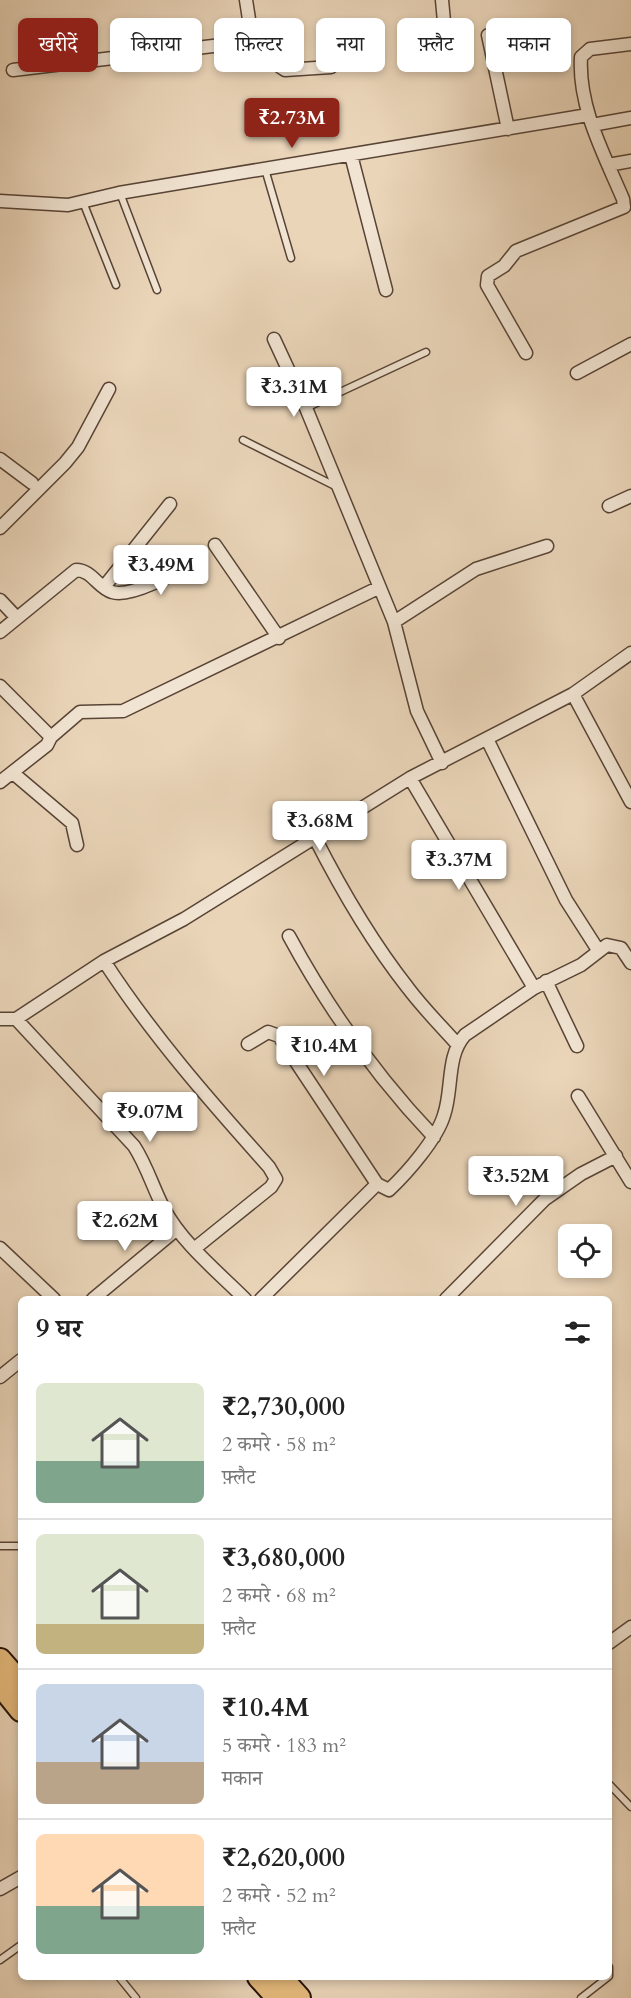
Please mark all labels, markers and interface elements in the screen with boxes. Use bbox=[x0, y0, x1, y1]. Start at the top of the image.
chip: खरीदें bbox=[18, 18, 98, 72]
chip: किराया bbox=[110, 18, 202, 72]
chip: फ़िल्टर bbox=[214, 18, 304, 72]
chip: नया bbox=[316, 18, 385, 72]
chip: फ़्लैट bbox=[397, 18, 474, 72]
chip: मकान bbox=[486, 18, 571, 72]
pin: ₹2.73M bbox=[243, 98, 341, 149]
text: ₹2.73M bbox=[258, 104, 326, 131]
pin: ₹3.31M bbox=[245, 367, 343, 418]
text: ₹3.31M bbox=[260, 373, 328, 400]
pin: ₹3.49M bbox=[112, 545, 210, 596]
text: ₹3.49M bbox=[127, 551, 195, 578]
pin: ₹3.68M bbox=[271, 801, 369, 852]
text: ₹3.68M bbox=[286, 807, 354, 834]
pin: ₹3.37M bbox=[410, 840, 508, 891]
text: ₹3.37M bbox=[425, 846, 493, 873]
pin: ₹10.4M bbox=[275, 1026, 373, 1077]
text: ₹10.4M bbox=[290, 1032, 358, 1059]
pin: ₹9.07M bbox=[101, 1092, 199, 1143]
text: ₹9.07M bbox=[116, 1098, 184, 1125]
pin: ₹3.52M bbox=[467, 1156, 565, 1207]
text: ₹3.52M bbox=[482, 1162, 550, 1189]
pin: ₹2.62M bbox=[76, 1201, 174, 1252]
text: ₹2.62M bbox=[91, 1207, 159, 1234]
map controls bbox=[558, 1224, 612, 1278]
button: locate bbox=[558, 1224, 612, 1278]
text: 9 घर bbox=[36, 1311, 82, 1346]
icon: filters bbox=[561, 1316, 594, 1349]
text: ₹2,730,000 bbox=[222, 1389, 345, 1424]
icon: home bbox=[84, 1407, 156, 1479]
text: 2 कमरे · 58 m² bbox=[222, 1431, 336, 1458]
text: फ़्लैट bbox=[222, 1464, 255, 1491]
text: ₹3,680,000 bbox=[222, 1540, 345, 1575]
icon: home bbox=[84, 1558, 156, 1630]
text: 2 कमरे · 68 m² bbox=[222, 1582, 336, 1609]
text: फ़्लैट bbox=[222, 1615, 255, 1642]
text: ₹10.4M bbox=[222, 1690, 309, 1725]
icon: home bbox=[84, 1708, 156, 1780]
text: 5 कमरे · 183 m² bbox=[222, 1732, 346, 1759]
text: मकान bbox=[222, 1765, 263, 1792]
text: ₹2,620,000 bbox=[222, 1840, 345, 1875]
icon: home bbox=[84, 1858, 156, 1930]
text: 2 कमरे · 52 m² bbox=[222, 1882, 336, 1909]
text: फ़्लैट bbox=[222, 1915, 255, 1942]

